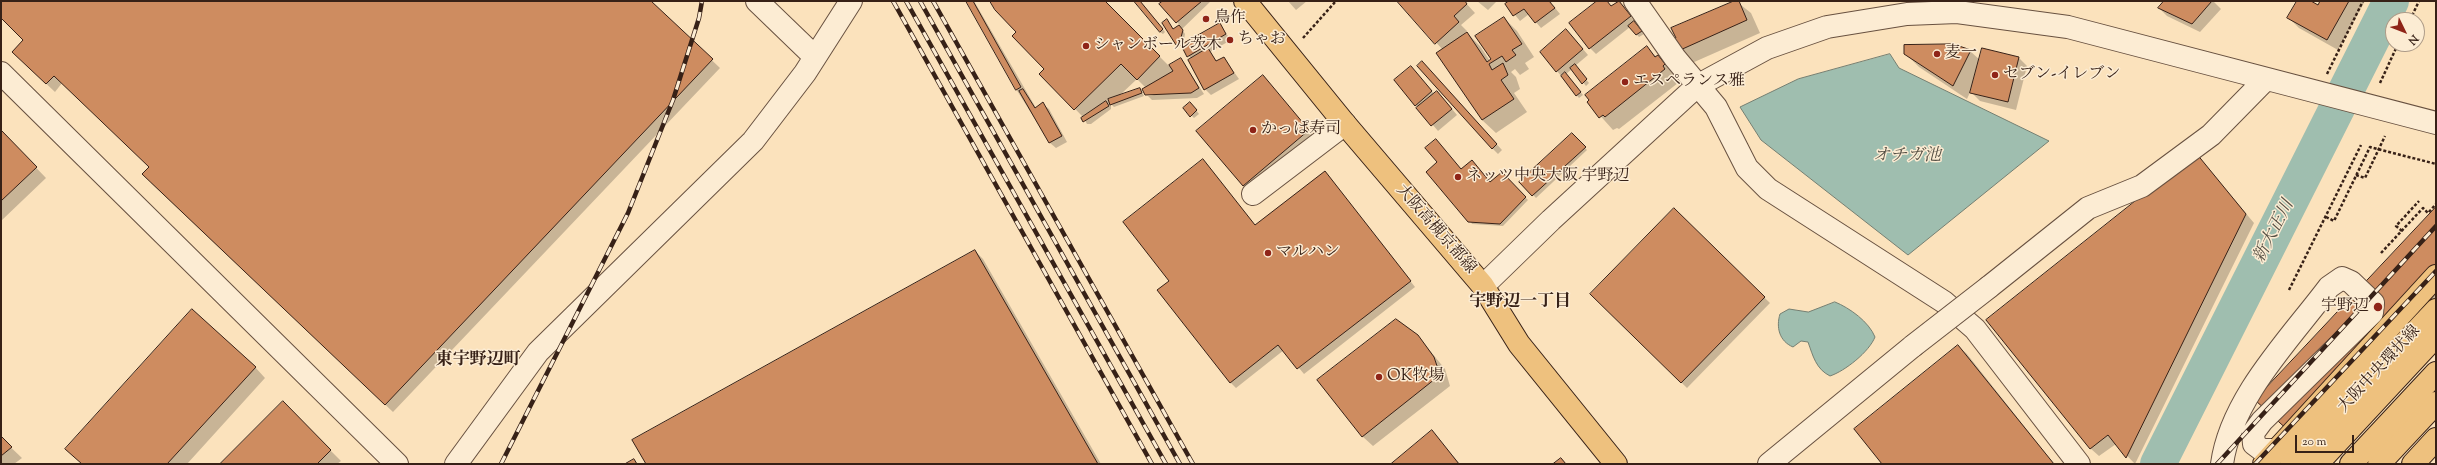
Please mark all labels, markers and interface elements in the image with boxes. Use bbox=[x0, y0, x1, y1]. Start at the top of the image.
place label: 鳥作 bbox=[1214, 9, 1246, 29]
north arrow bbox=[2385, 12, 2425, 52]
marker: 鳥作 bbox=[1201, 14, 1211, 24]
place label: ちゃお bbox=[1238, 30, 1286, 50]
text: N bbox=[2404, 31, 2422, 48]
marker: ちゃお bbox=[1225, 35, 1235, 45]
place label: シャンボール茨木 bbox=[1094, 36, 1222, 56]
marker: シャンボール茨木 bbox=[1081, 41, 1091, 51]
place label: 麦一 bbox=[1945, 44, 1977, 64]
marker: 麦一 bbox=[1932, 49, 1942, 59]
place label: セブン-イレブン bbox=[2003, 65, 2120, 85]
marker: セブン-イレブン bbox=[1990, 70, 2000, 80]
place label: エスペランス雅 bbox=[1633, 72, 1745, 92]
marker: エスペランス雅 bbox=[1620, 77, 1630, 87]
place label: かっぱ寿司 bbox=[1261, 120, 1341, 140]
marker: かっぱ寿司 bbox=[1248, 125, 1258, 135]
water label: オチガ池 bbox=[1873, 147, 1941, 167]
place label: ネッツ中央大阪 宇野辺 bbox=[1466, 167, 1629, 187]
marker: ネッツ中央大阪 宇野辺 bbox=[1453, 172, 1463, 182]
street label: 大阪高槻京都線 bbox=[1391, 181, 1479, 279]
water label: 新大正川 bbox=[2250, 197, 2300, 267]
place label: マルハン bbox=[1276, 243, 1340, 263]
marker: マルハン bbox=[1263, 248, 1273, 258]
district label: 宇野辺一丁目 bbox=[1469, 293, 1571, 313]
place label: 宇野辺 bbox=[2321, 297, 2369, 317]
marker: 宇野辺 bbox=[2372, 301, 2384, 313]
street label: 大阪中央環状線 bbox=[2335, 322, 2425, 418]
district label: 東宇野辺町 bbox=[436, 351, 520, 371]
place label: OK牧場 bbox=[1387, 367, 1444, 387]
marker: OK牧場 bbox=[1374, 372, 1384, 382]
scale bar bbox=[2297, 427, 2356, 453]
text: 20 m bbox=[2302, 433, 2326, 451]

